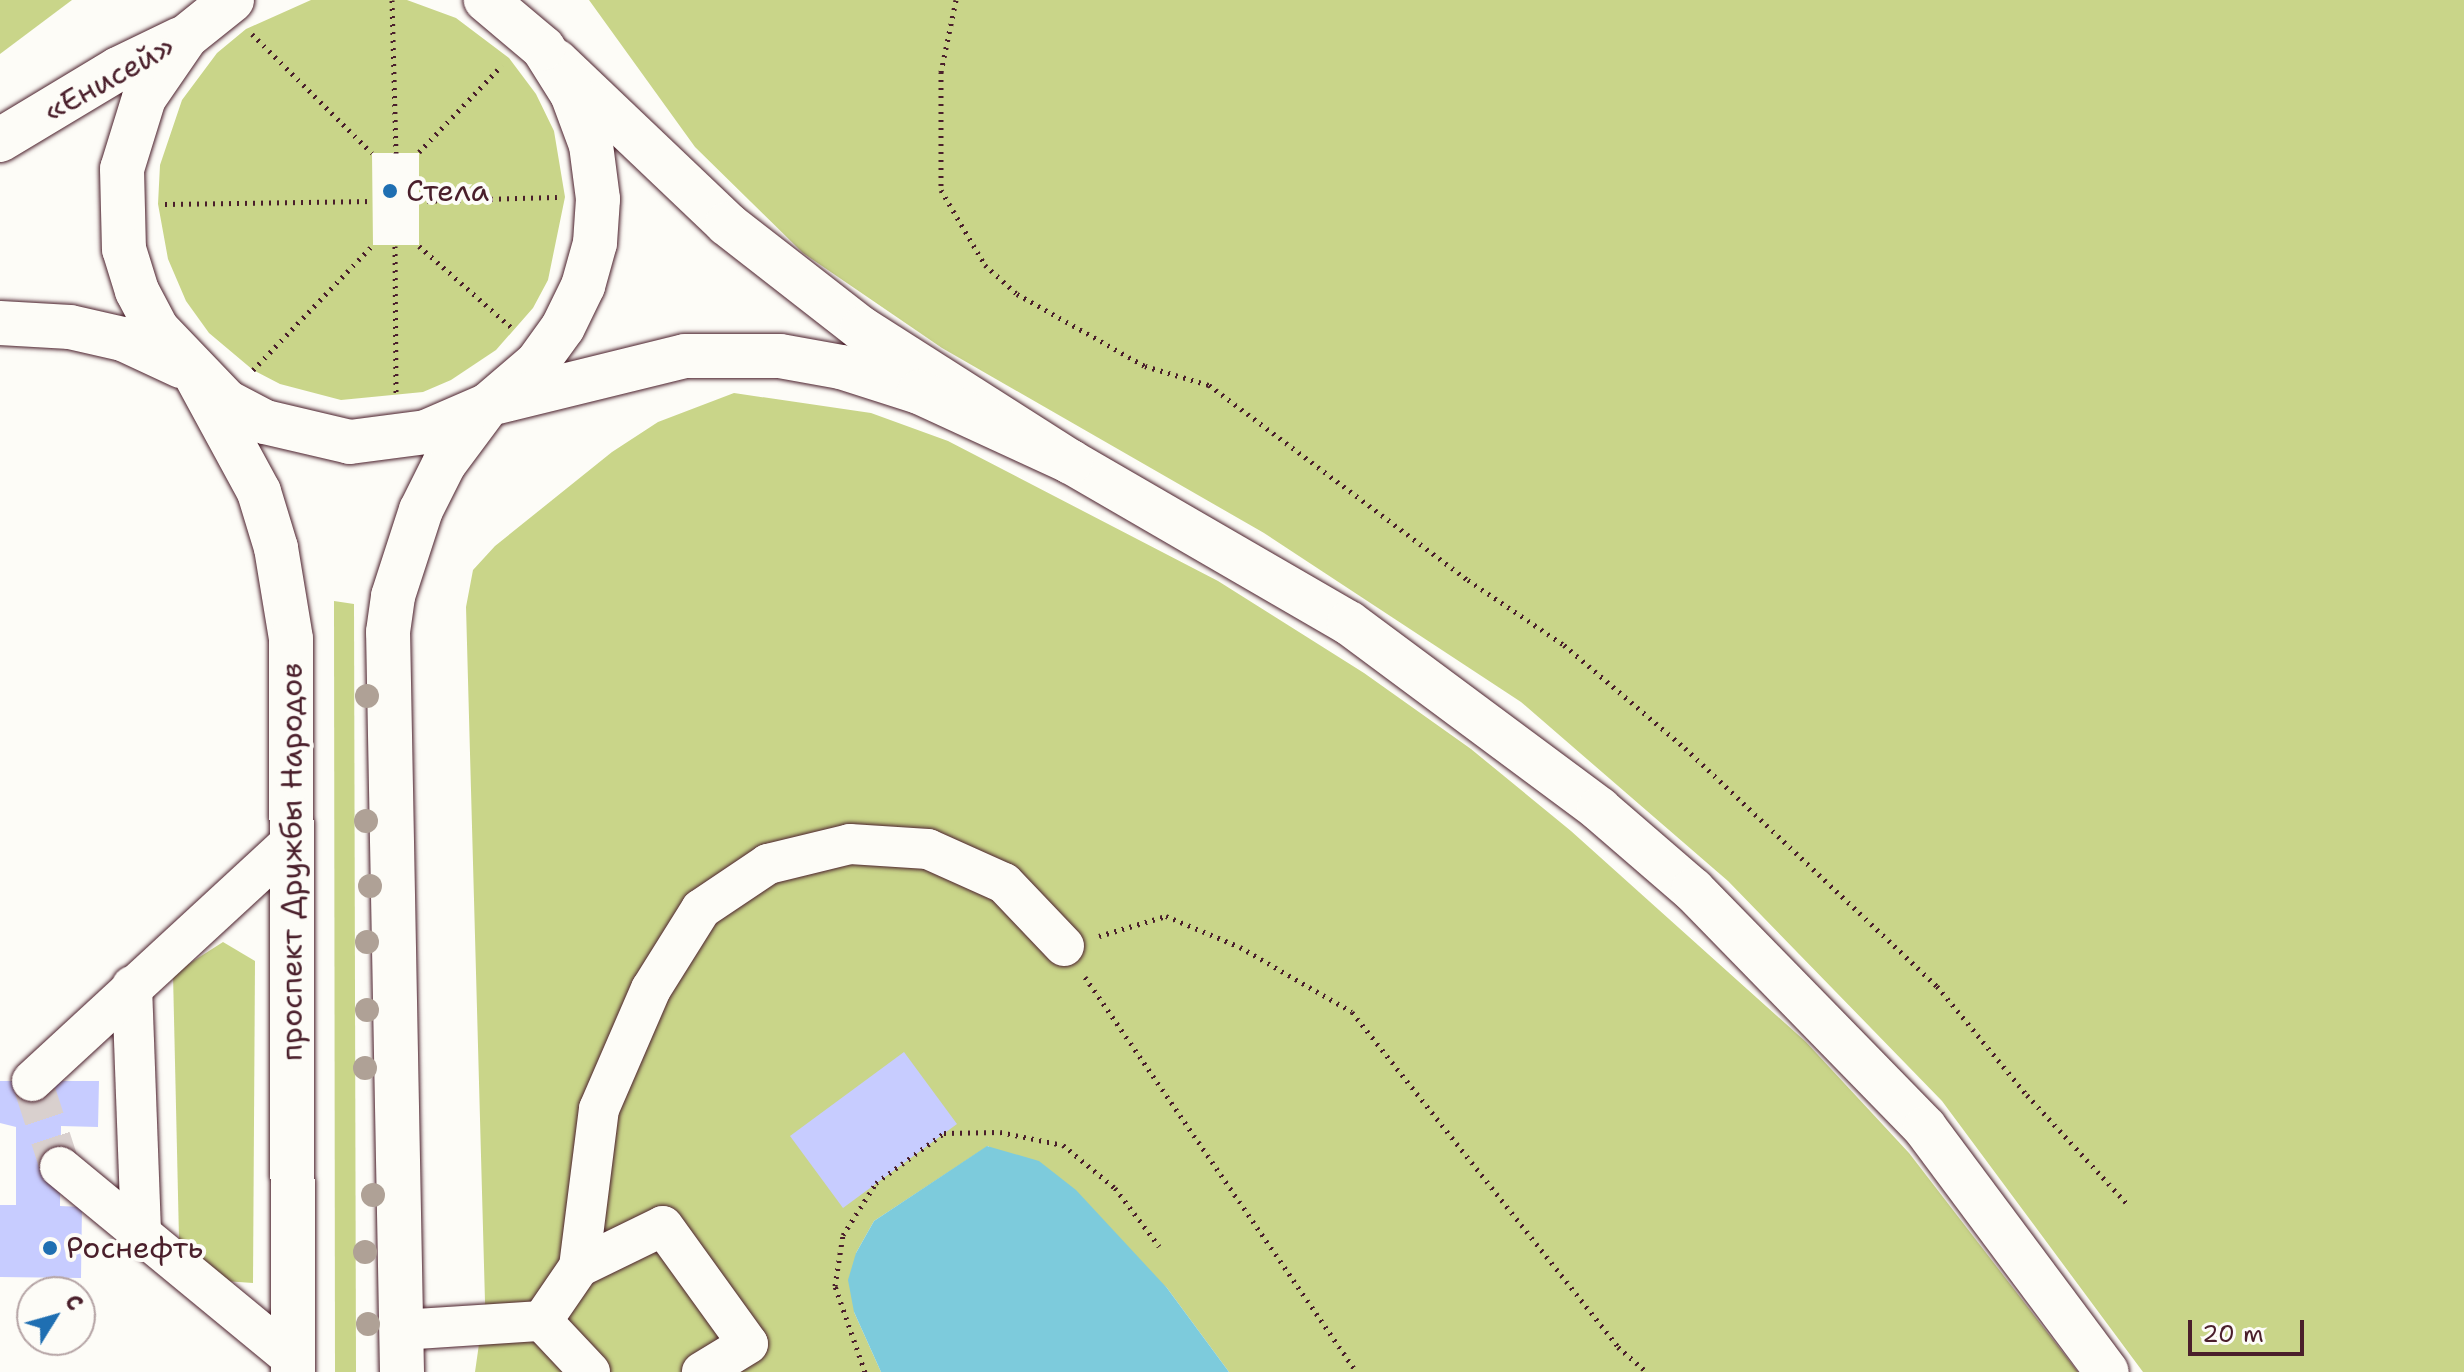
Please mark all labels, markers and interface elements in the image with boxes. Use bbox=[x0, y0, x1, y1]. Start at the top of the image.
street label: «Енисей» bbox=[38, 28, 180, 130]
place label: Стела bbox=[406, 173, 489, 209]
marker: Стела bbox=[381, 182, 399, 200]
street label: проспект Дружбы Народов bbox=[274, 663, 310, 1061]
place label: Роснефть bbox=[66, 1230, 203, 1266]
marker: Роснефть bbox=[41, 1239, 59, 1257]
north arrow bbox=[16, 1276, 96, 1356]
text: С bbox=[58, 1288, 90, 1317]
scale bar bbox=[2192, 1304, 2308, 1354]
text: 20 m bbox=[2202, 1318, 2264, 1350]

